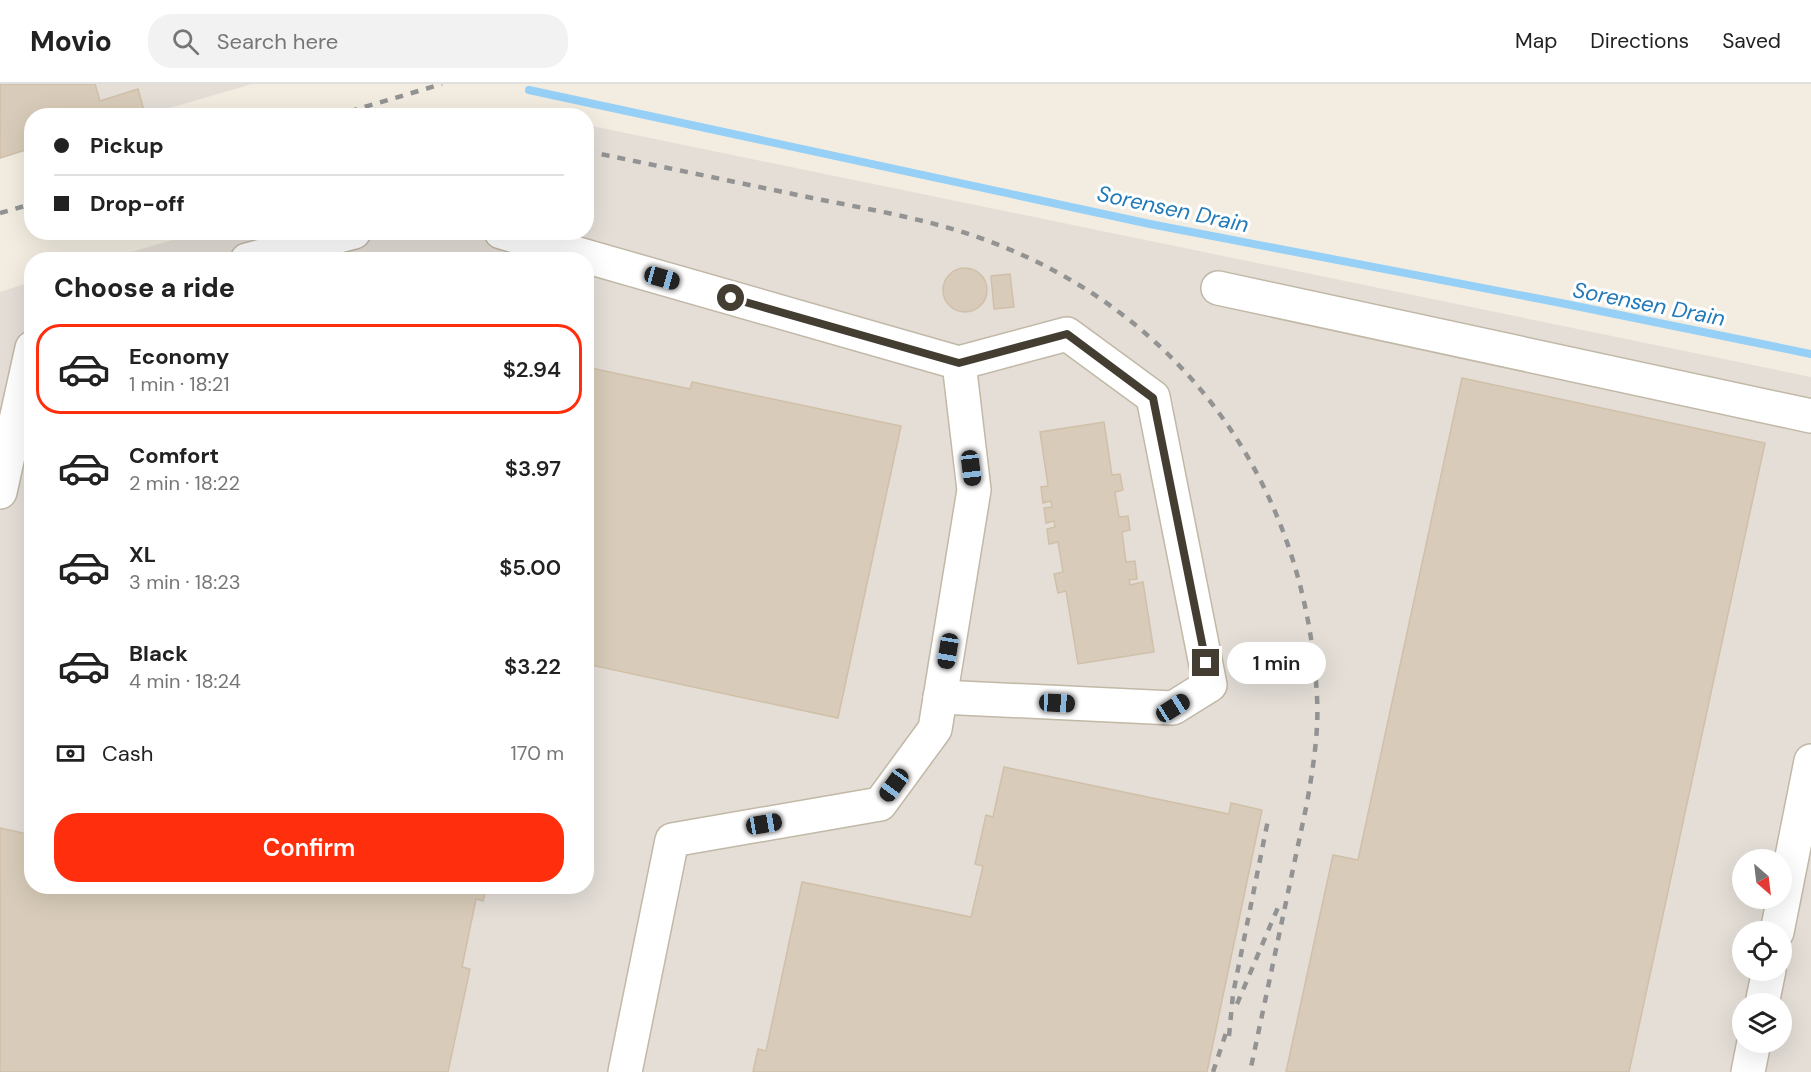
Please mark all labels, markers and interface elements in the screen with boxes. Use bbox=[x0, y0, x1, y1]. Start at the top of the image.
search box bbox=[148, 14, 568, 68]
text: Movio bbox=[30, 23, 112, 60]
icon: search bbox=[169, 25, 202, 58]
text: Search here bbox=[217, 27, 338, 56]
text: Map bbox=[1515, 27, 1557, 55]
text: Directions bbox=[1590, 27, 1689, 55]
text: Saved bbox=[1722, 27, 1781, 55]
text: Pickup bbox=[90, 131, 164, 160]
water label: Sorensen Drain bbox=[1094, 179, 1252, 239]
text: Drop-off bbox=[90, 189, 185, 218]
car bbox=[642, 264, 682, 292]
text: Choose a ride bbox=[54, 270, 235, 305]
water label: Sorensen Drain bbox=[1570, 275, 1728, 333]
route start bbox=[717, 284, 744, 311]
icon: car bbox=[57, 342, 111, 396]
text: Economy bbox=[129, 342, 229, 371]
text: $2.94 bbox=[503, 355, 561, 384]
text: 1 min · 18:21 bbox=[129, 371, 229, 397]
icon: car bbox=[57, 441, 111, 495]
text: Comfort bbox=[129, 441, 219, 470]
car bbox=[960, 449, 982, 487]
text: $3.97 bbox=[505, 454, 561, 483]
text: 2 min · 18:22 bbox=[129, 470, 240, 496]
icon: car bbox=[57, 540, 111, 594]
text: XL bbox=[129, 540, 156, 569]
text: $5.00 bbox=[499, 553, 561, 582]
text: 3 min · 18:23 bbox=[129, 569, 241, 595]
car bbox=[936, 632, 960, 670]
icon: car bbox=[57, 639, 111, 693]
text: Black bbox=[129, 639, 188, 668]
callout: 1 min bbox=[1227, 642, 1326, 684]
route end bbox=[1192, 649, 1219, 676]
text: 1 min bbox=[1253, 650, 1300, 676]
text: $3.22 bbox=[504, 652, 561, 681]
text: 4 min · 18:24 bbox=[129, 668, 241, 694]
car bbox=[1153, 691, 1193, 725]
car bbox=[1039, 693, 1075, 713]
icon: cash bbox=[54, 737, 87, 770]
text: Cash bbox=[102, 739, 153, 768]
text: 170 m bbox=[511, 740, 564, 766]
car bbox=[876, 765, 912, 805]
car bbox=[745, 812, 783, 836]
button: Confirm bbox=[54, 813, 564, 882]
north arrow bbox=[1732, 849, 1792, 909]
map controls bbox=[1732, 849, 1792, 1053]
button: locate bbox=[1732, 921, 1792, 981]
button: layers bbox=[1732, 993, 1792, 1053]

